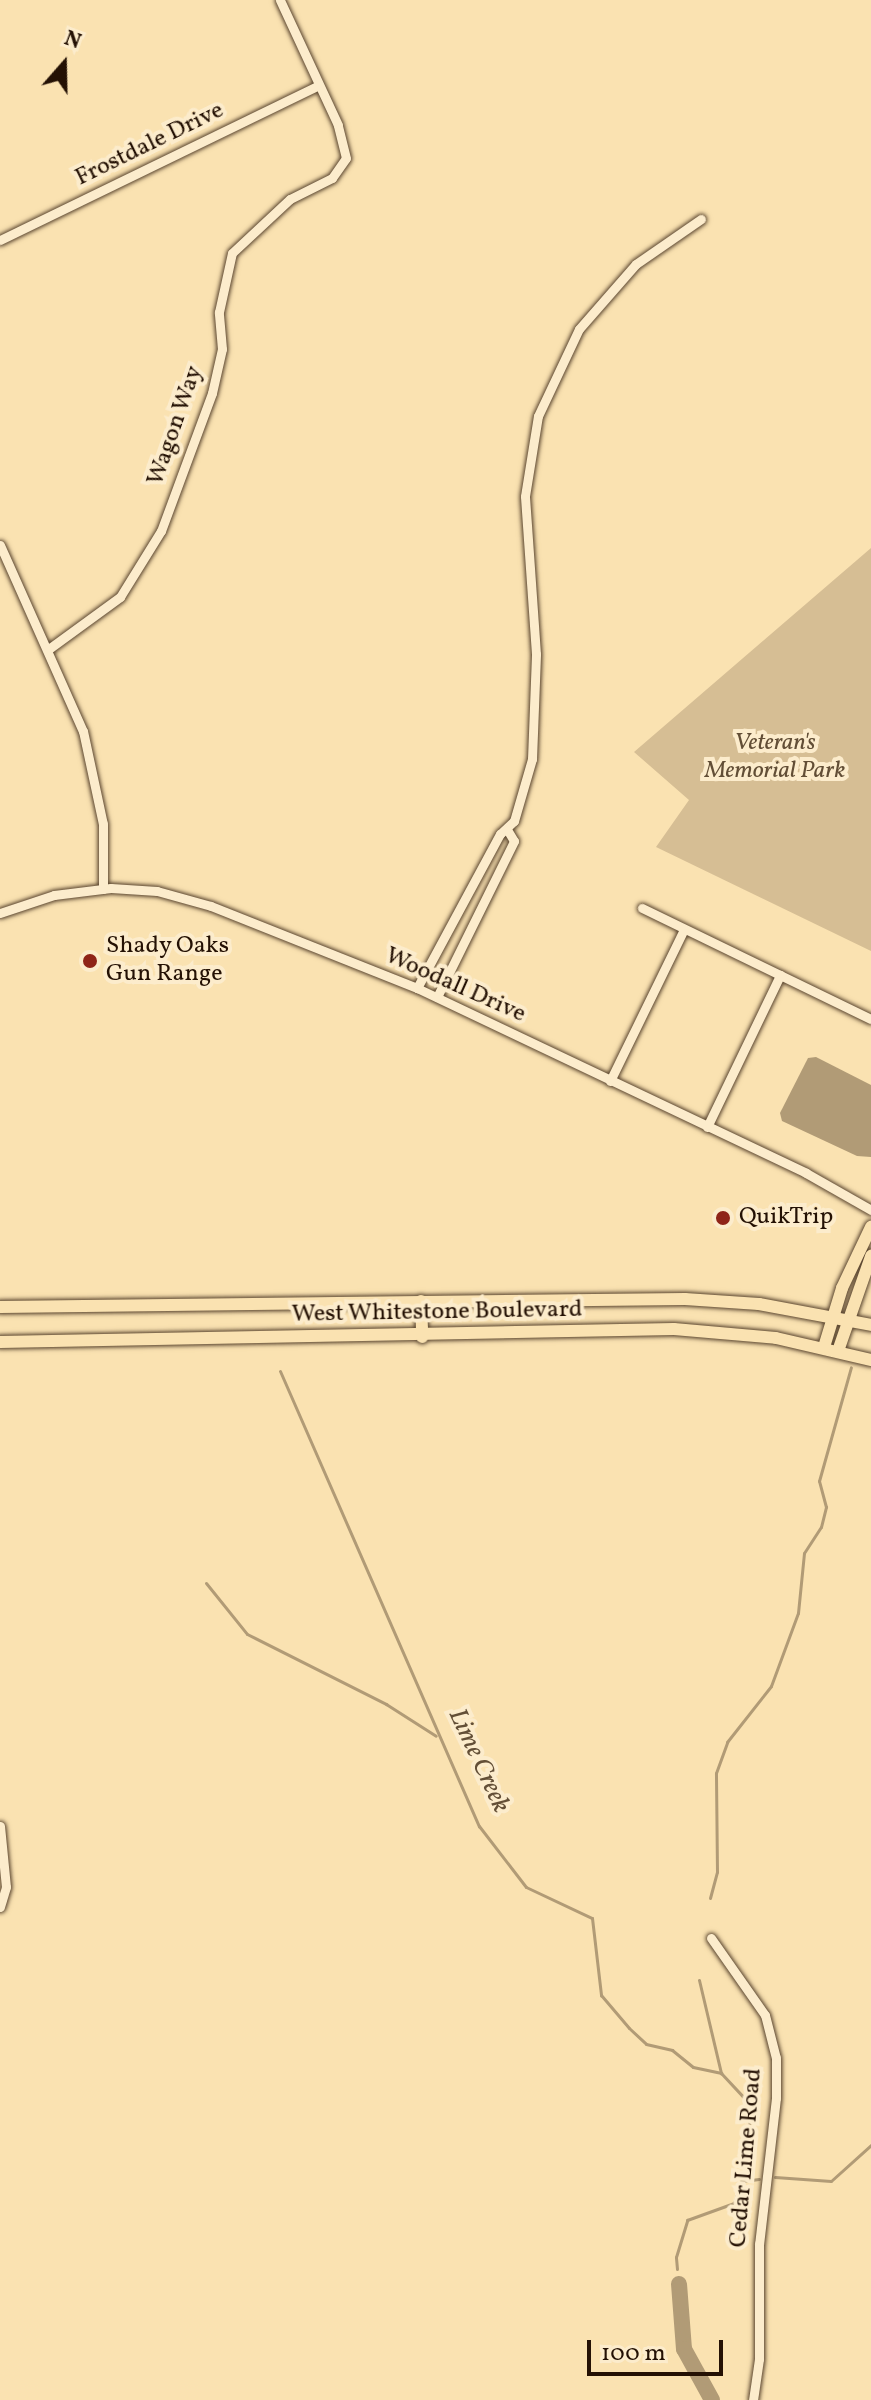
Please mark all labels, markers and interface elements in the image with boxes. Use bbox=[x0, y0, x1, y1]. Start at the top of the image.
north arrow bbox=[24, 24, 104, 104]
text: N bbox=[60, 24, 85, 58]
street label: Frostdale Drive bbox=[71, 97, 229, 193]
street label: Wagon Way bbox=[142, 362, 210, 490]
park label: Veteran's Memorial Park bbox=[705, 730, 845, 786]
place label: Shady Oaks Gun Range bbox=[106, 933, 230, 989]
street label: Woodall Drive bbox=[380, 942, 530, 1030]
marker: Shady Oaks Gun Range bbox=[81, 952, 99, 970]
place label: QuikTrip bbox=[739, 1204, 833, 1232]
marker: QuikTrip bbox=[714, 1209, 732, 1227]
street label: West Whitestone Boulevard bbox=[291, 1296, 583, 1330]
water label: Lime Creek bbox=[440, 1704, 516, 1818]
street label: Cedar Lime Road bbox=[725, 2067, 769, 2249]
scale bar bbox=[591, 2324, 727, 2374]
text: 100 m bbox=[601, 2337, 666, 2371]

